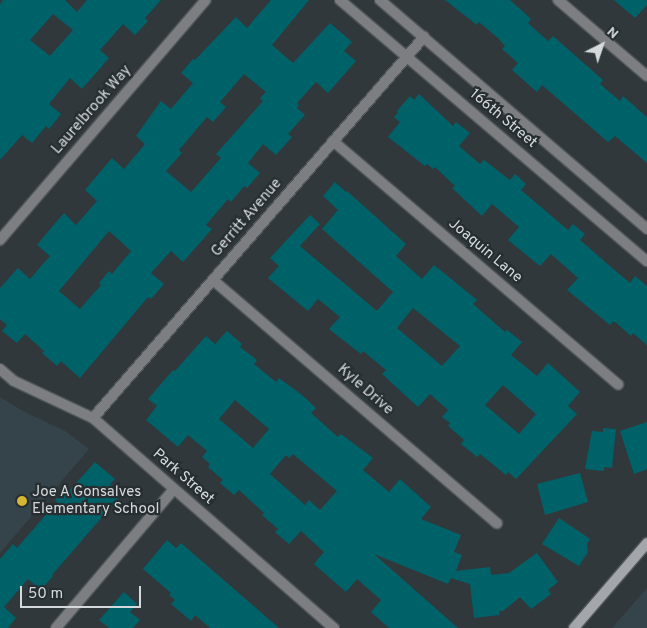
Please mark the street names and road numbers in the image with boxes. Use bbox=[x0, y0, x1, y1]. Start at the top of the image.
street label: Laurelbrook Way bbox=[48, 62, 136, 158]
street label: 166th Street bbox=[466, 86, 540, 152]
street label: Gerritt Avenue bbox=[208, 175, 286, 261]
street label: Joaquin Lane bbox=[444, 215, 526, 287]
street label: Kyle Drive bbox=[333, 361, 397, 419]
street label: Park Street bbox=[148, 445, 218, 509]

